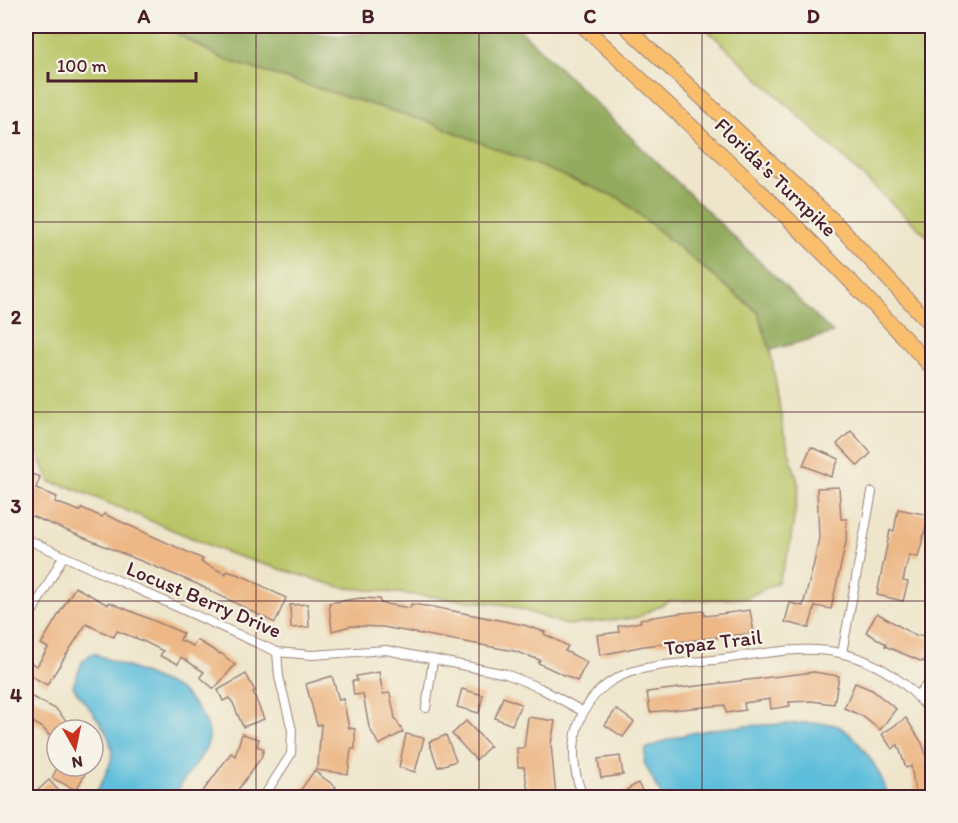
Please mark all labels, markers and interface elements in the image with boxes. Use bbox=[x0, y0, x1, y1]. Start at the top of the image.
text: A bbox=[137, 4, 151, 28]
text: B bbox=[362, 4, 375, 28]
text: C bbox=[584, 4, 597, 28]
text: D bbox=[806, 4, 820, 28]
scale bar bbox=[48, 45, 196, 83]
text: 100 m bbox=[57, 55, 107, 77]
street label: Florida's Turnpike bbox=[710, 112, 842, 242]
text: 1 bbox=[11, 115, 21, 139]
text: 2 bbox=[11, 305, 22, 329]
text: 3 bbox=[11, 494, 22, 518]
street label: Locust Berry Drive bbox=[123, 555, 285, 643]
street label: Topaz Trail bbox=[663, 624, 763, 660]
text: 4 bbox=[10, 683, 22, 707]
north arrow bbox=[45, 718, 105, 778]
text: N bbox=[70, 752, 84, 773]

